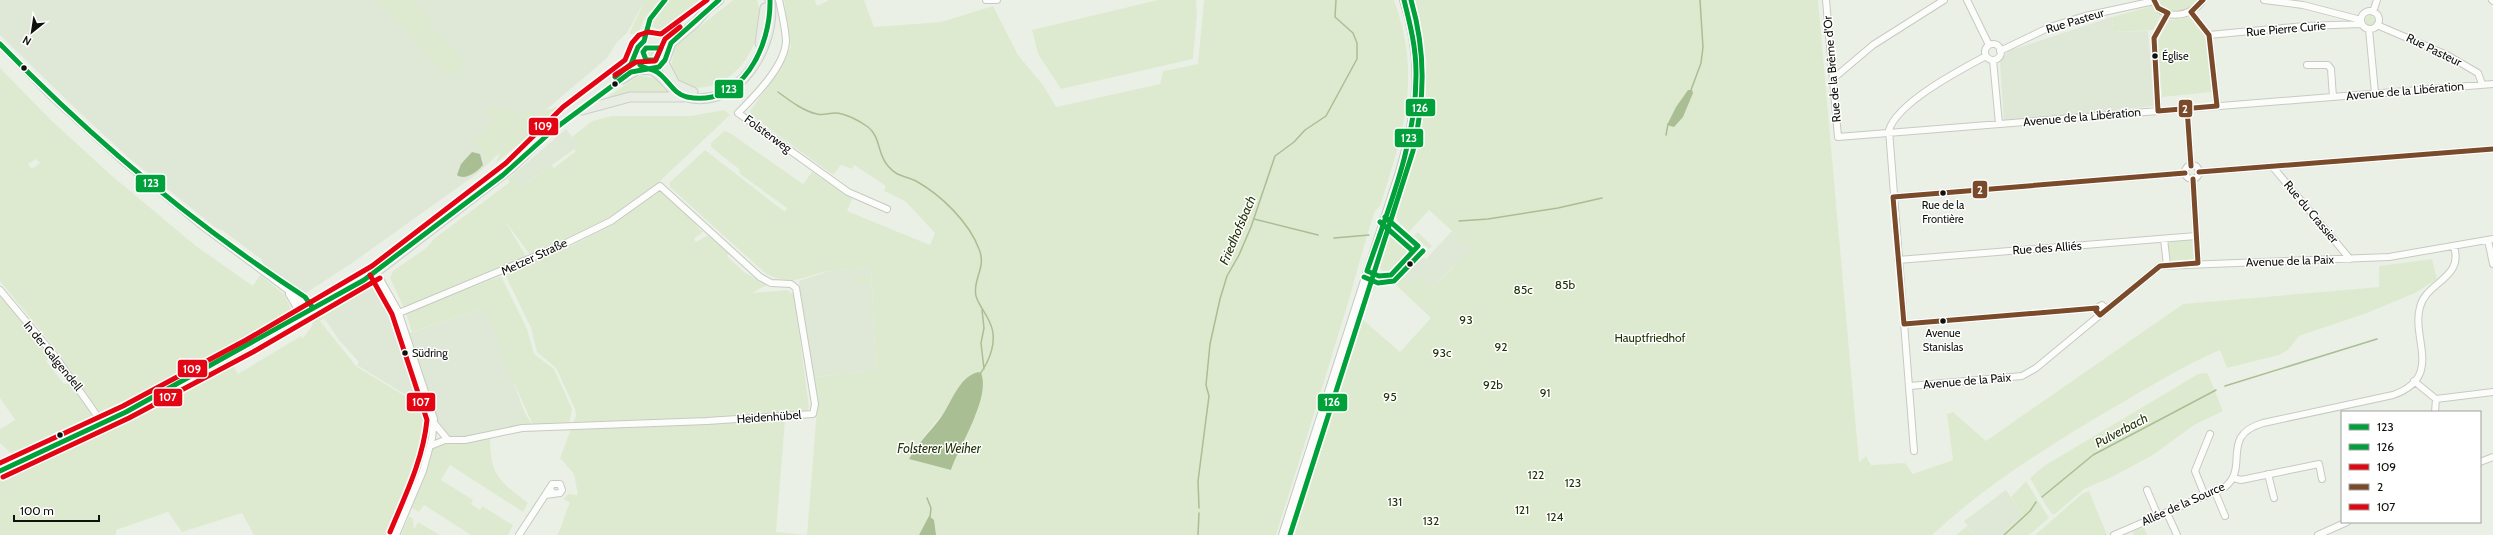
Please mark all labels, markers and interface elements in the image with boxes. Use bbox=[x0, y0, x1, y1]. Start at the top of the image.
street label: Rue Pasteur bbox=[2044, 5, 2106, 36]
north arrow bbox=[12, 12, 52, 52]
street label: Rue de la Brême d'Or bbox=[1819, 15, 1844, 123]
street label: Rue Pierre Curie bbox=[2245, 18, 2326, 39]
street label: Rue Pasteur bbox=[2404, 30, 2465, 70]
text: N bbox=[20, 33, 34, 49]
place label: Église bbox=[2162, 49, 2189, 63]
marker: Église bbox=[2150, 51, 2160, 61]
unlabelled marker bbox=[19, 63, 29, 73]
street label: Avenue de la Libération bbox=[2345, 78, 2465, 103]
unlabelled marker bbox=[610, 79, 620, 89]
line badge: 123 bbox=[714, 79, 744, 99]
text: 123 bbox=[721, 82, 737, 96]
line badge: 126 bbox=[1405, 98, 1436, 117]
line badge: 2 bbox=[2178, 99, 2193, 118]
text: 126 bbox=[1412, 101, 1428, 115]
text: 2 bbox=[2182, 102, 2188, 116]
street label: Avenue de la Libération bbox=[2022, 104, 2142, 129]
street label: Folsterweg bbox=[742, 111, 796, 156]
line badge: 109 bbox=[528, 117, 559, 136]
text: 109 bbox=[534, 119, 552, 133]
line badge: 123 bbox=[1394, 128, 1424, 148]
text: 123 bbox=[1401, 131, 1417, 145]
line badge: 123 bbox=[135, 174, 166, 193]
text: 123 bbox=[143, 176, 159, 190]
street label: Rue du Crassier bbox=[2281, 177, 2342, 246]
line badge: 2 bbox=[1972, 180, 1988, 199]
text: 2 bbox=[1977, 183, 1983, 197]
marker: Rue de la Frontière bbox=[1938, 188, 1948, 198]
water label: Friedhofsbach bbox=[1215, 193, 1259, 267]
place label: Rue de la Frontière bbox=[1922, 198, 1965, 226]
street label: Metzer Straße bbox=[498, 235, 569, 278]
street label: Rue des Alliés bbox=[2012, 238, 2082, 257]
street label: Avenue de la Paix bbox=[2246, 251, 2335, 270]
unlabelled marker bbox=[1405, 259, 1415, 269]
park label: 85b bbox=[1555, 277, 1576, 292]
park label: 85c bbox=[1513, 282, 1533, 297]
park label: 93 bbox=[1459, 312, 1473, 327]
marker: Avenue Stanislas bbox=[1938, 316, 1948, 326]
street label: In der Galgendell bbox=[21, 318, 86, 394]
place label: Avenue Stanislas bbox=[1923, 326, 1964, 354]
park label: Hauptfriedhof bbox=[1614, 330, 1686, 345]
park label: 92 bbox=[1494, 339, 1508, 354]
park label: 93c bbox=[1433, 345, 1452, 360]
place label: Südring bbox=[412, 346, 448, 360]
marker: Südring bbox=[400, 348, 410, 358]
line badge: 109 bbox=[177, 359, 208, 378]
text: 109 bbox=[183, 362, 201, 376]
street label: Avenue de la Paix bbox=[1922, 369, 2012, 392]
park label: 92b bbox=[1483, 377, 1503, 392]
park label: 91 bbox=[1540, 385, 1550, 400]
line badge: 107 bbox=[153, 388, 183, 407]
park label: 95 bbox=[1383, 389, 1397, 404]
text: 107 bbox=[159, 390, 177, 404]
line badge: 107 bbox=[406, 392, 436, 412]
line badge: 126 bbox=[1317, 393, 1348, 412]
text: 107 bbox=[412, 395, 430, 409]
text: 126 bbox=[1324, 395, 1340, 409]
street label: Heidenhübel bbox=[736, 407, 802, 426]
water label: Pulverbach bbox=[2092, 409, 2150, 451]
legend bbox=[2341, 411, 2481, 523]
text: 123 bbox=[2377, 419, 2394, 434]
unlabelled marker bbox=[55, 430, 65, 440]
text: 126 bbox=[2377, 439, 2394, 454]
water label: Folsterer Weiher bbox=[897, 440, 982, 456]
text: 109 bbox=[2377, 459, 2396, 474]
park label: 122 bbox=[1528, 467, 1544, 482]
park label: 123 bbox=[1565, 475, 1581, 490]
street label: Allée de la Source bbox=[2139, 478, 2227, 529]
text: 2 bbox=[2377, 479, 2383, 494]
park label: 131 bbox=[1388, 494, 1402, 509]
scale bar bbox=[14, 497, 99, 523]
text: 107 bbox=[2377, 499, 2395, 514]
park label: 121 bbox=[1515, 502, 1529, 517]
text: 100 m bbox=[20, 503, 54, 518]
park label: 124 bbox=[1546, 509, 1564, 524]
park label: 132 bbox=[1423, 513, 1439, 528]

